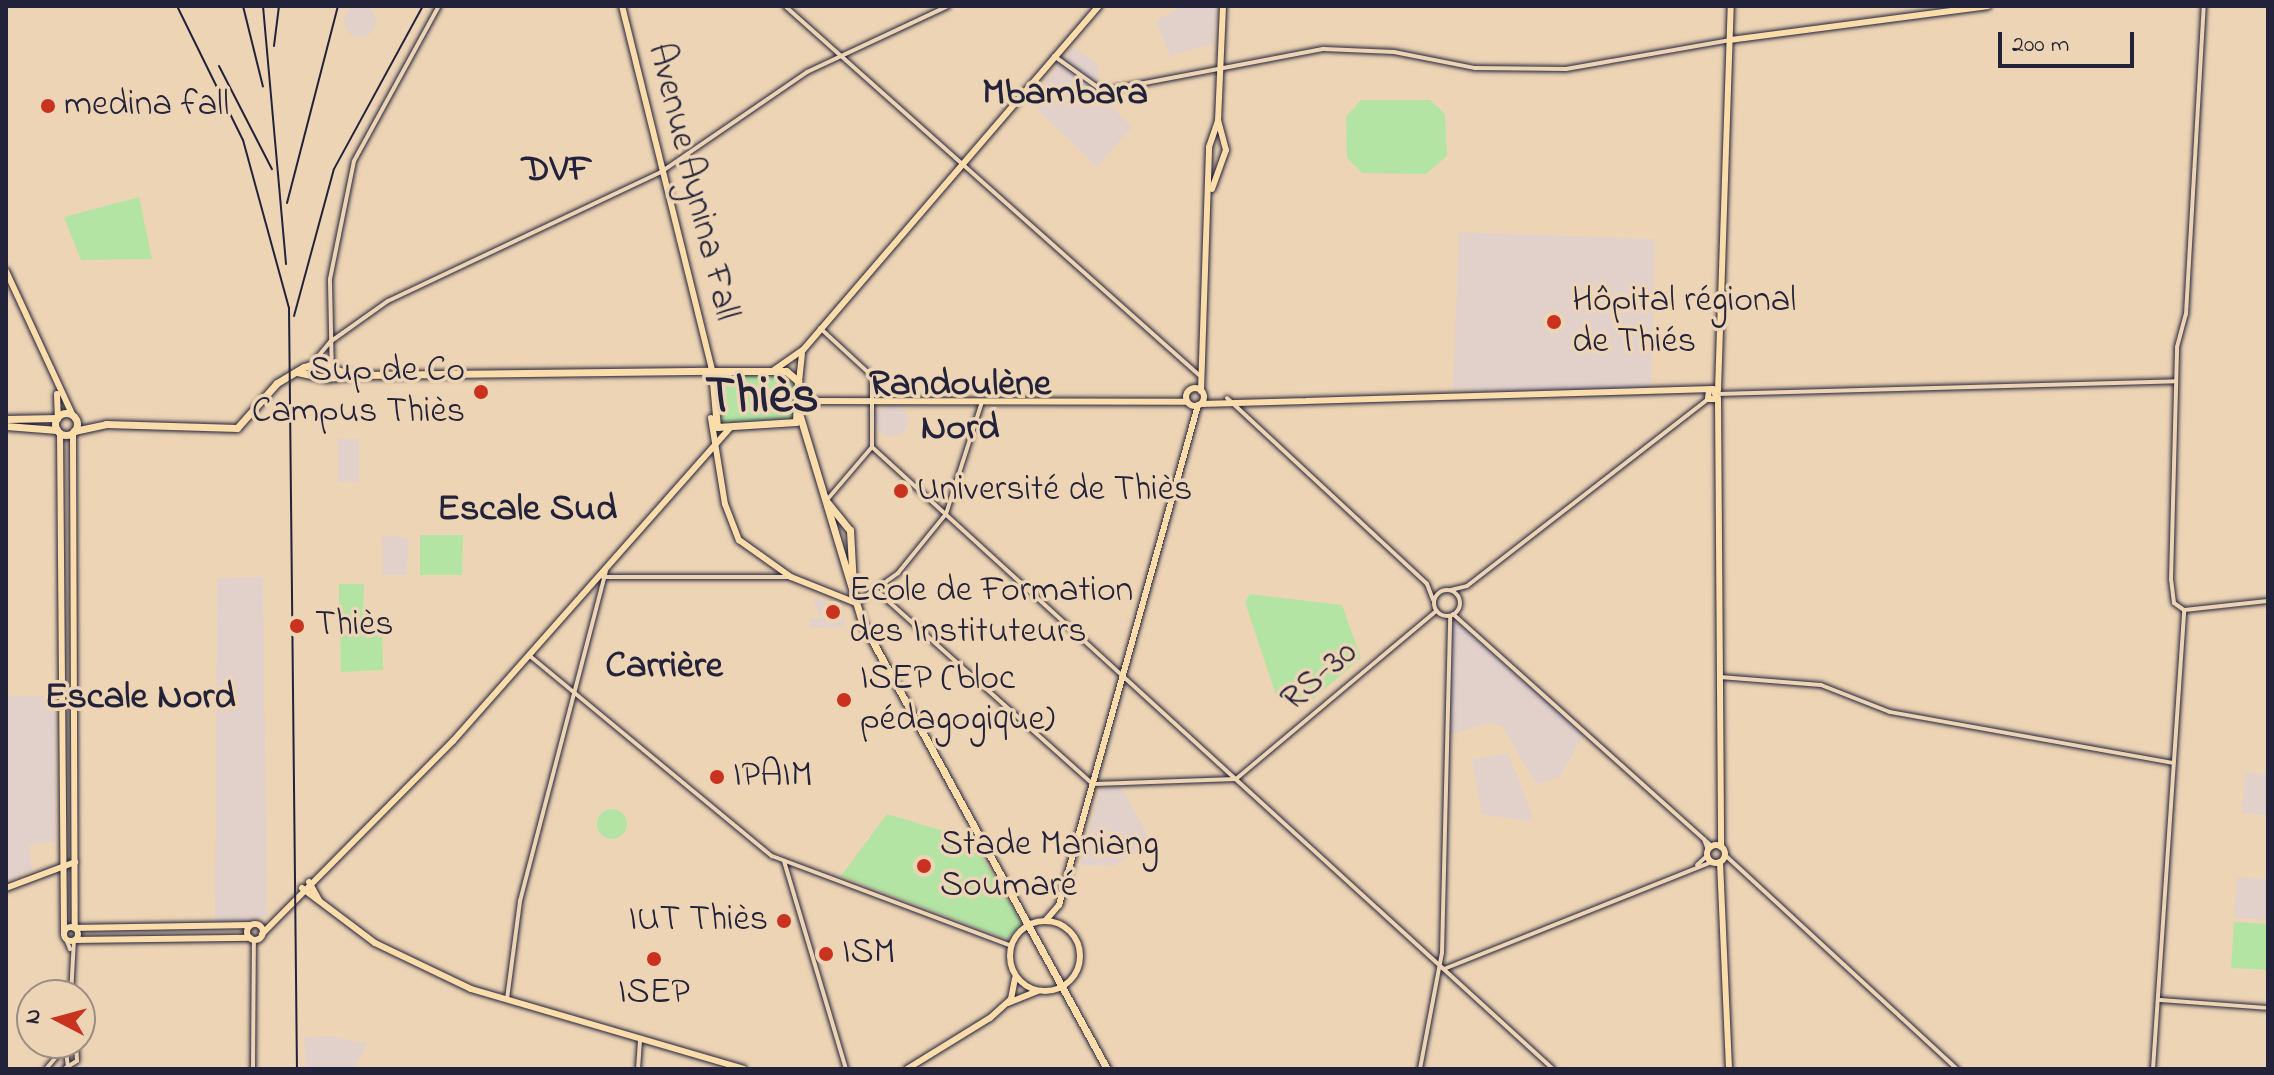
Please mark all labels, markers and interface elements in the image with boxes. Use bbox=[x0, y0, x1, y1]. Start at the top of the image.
scale bar bbox=[2002, 16, 2138, 66]
text: 200 m bbox=[2012, 28, 2069, 63]
street label: Avenue Aynina Fall bbox=[637, 39, 747, 325]
district label: Mbambara bbox=[982, 72, 1148, 118]
place label: medina fall bbox=[64, 84, 229, 128]
marker: medina fall bbox=[39, 97, 57, 115]
district label: DVF bbox=[522, 149, 592, 195]
place label: Hôpital régional de Thiés bbox=[1572, 279, 1796, 364]
marker: Hôpital régional de Thiés bbox=[1543, 311, 1565, 333]
place label: Sup de Co Campus Thiès bbox=[252, 349, 465, 434]
district label: Randoulène Nord bbox=[869, 363, 1051, 452]
district label: Thiès bbox=[705, 368, 819, 430]
marker: Sup de Co Campus Thiès bbox=[472, 383, 490, 401]
place label: Université de Thiès bbox=[917, 469, 1192, 513]
marker: Université de Thiès bbox=[892, 482, 910, 500]
district label: Escale Sud bbox=[437, 488, 617, 534]
place label: Ecole de Formation des Instituteurs bbox=[849, 569, 1133, 654]
marker: Ecole de Formation des Instituteurs bbox=[824, 603, 842, 621]
place label: Thiès bbox=[315, 604, 394, 648]
marker: Thiès bbox=[286, 615, 308, 637]
street label: RS-30 bbox=[1273, 632, 1367, 722]
district label: Carrière bbox=[605, 645, 723, 691]
place label: ISEP (bloc pédagogique) bbox=[860, 657, 1055, 742]
district label: Escale Nord bbox=[44, 676, 236, 722]
marker: ISEP (bloc pédagogique) bbox=[835, 691, 853, 709]
place label: IPAIM bbox=[733, 755, 813, 799]
marker: IPAIM bbox=[708, 768, 726, 786]
place label: Stade Maniang Soumaré bbox=[940, 823, 1159, 908]
marker: Stade Maniang Soumaré bbox=[915, 857, 933, 875]
place label: IUT Thiès bbox=[629, 899, 768, 943]
marker: IUT Thiès bbox=[775, 912, 793, 930]
place label: ISM bbox=[842, 932, 895, 976]
marker: ISM bbox=[817, 945, 835, 963]
marker: ISEP bbox=[645, 950, 663, 968]
place label: ISEP bbox=[618, 972, 690, 1016]
north arrow bbox=[16, 979, 96, 1059]
text: N bbox=[17, 1008, 51, 1026]

